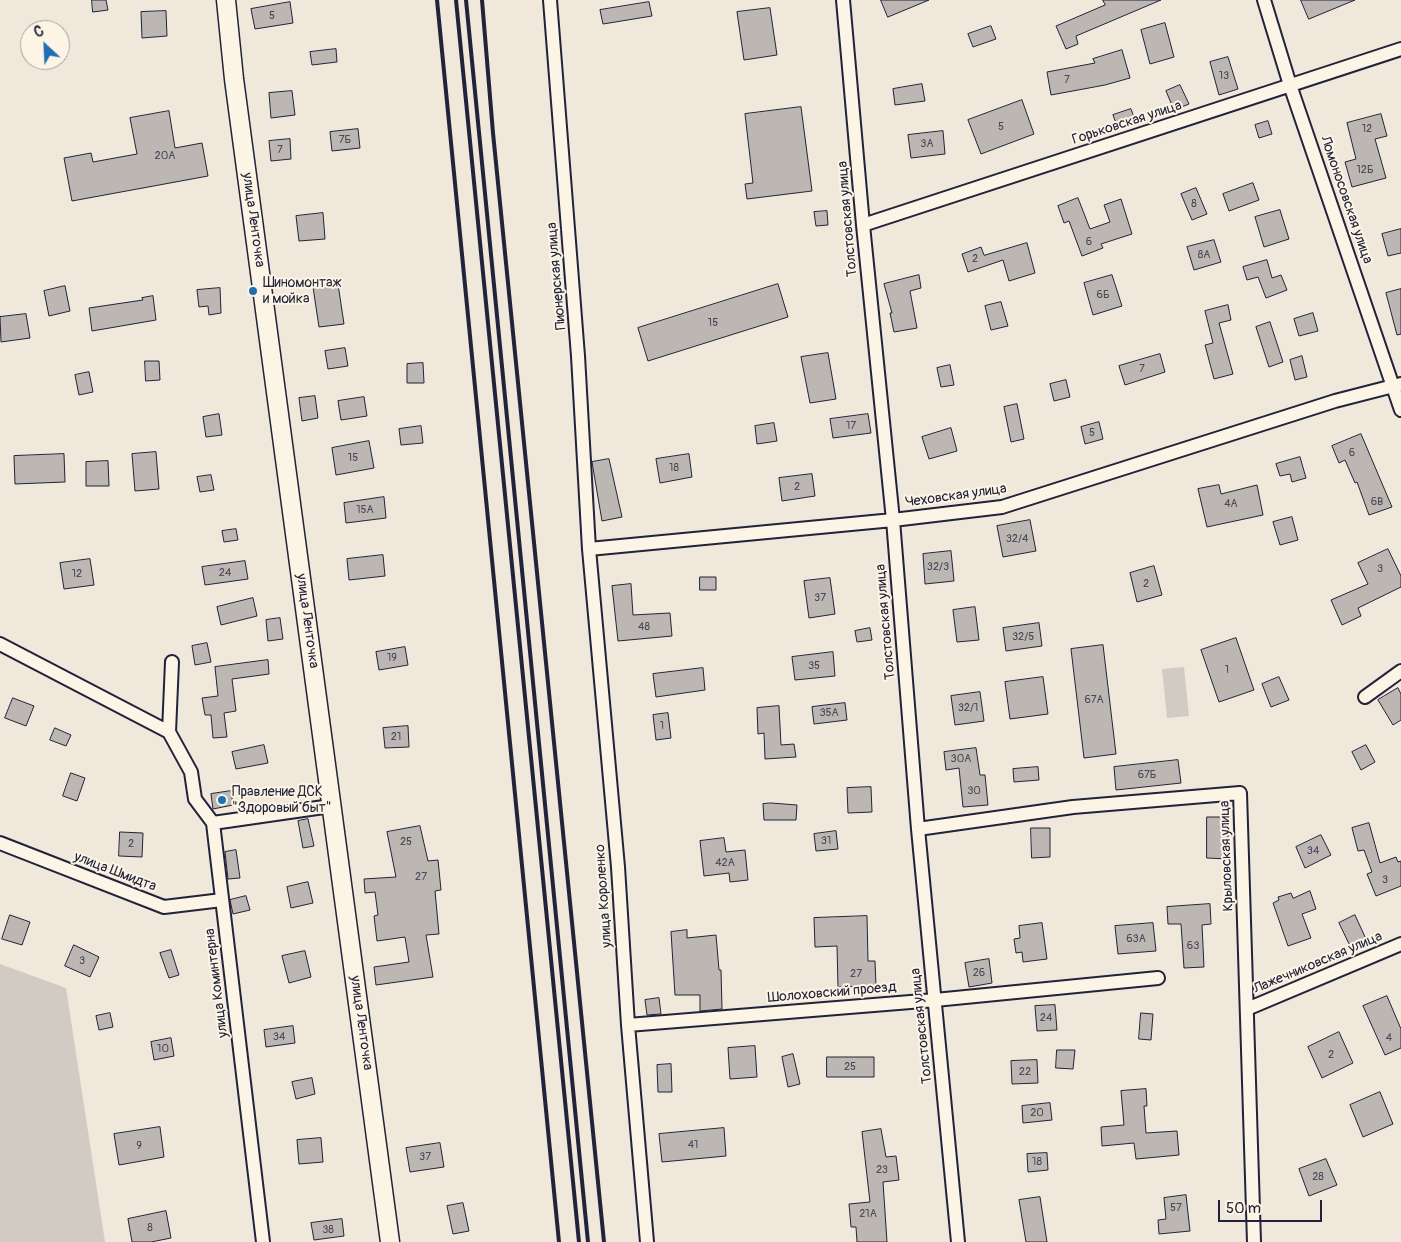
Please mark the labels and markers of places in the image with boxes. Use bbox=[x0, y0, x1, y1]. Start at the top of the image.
place label: Шиномонтаж и мойка bbox=[263, 275, 341, 308]
marker: Шиномонтаж и мойка bbox=[247, 285, 259, 297]
place label: Правление ДСК "Здоровый быт" bbox=[232, 784, 332, 816]
marker: Правление ДСК "Здоровый быт" bbox=[216, 794, 228, 806]

